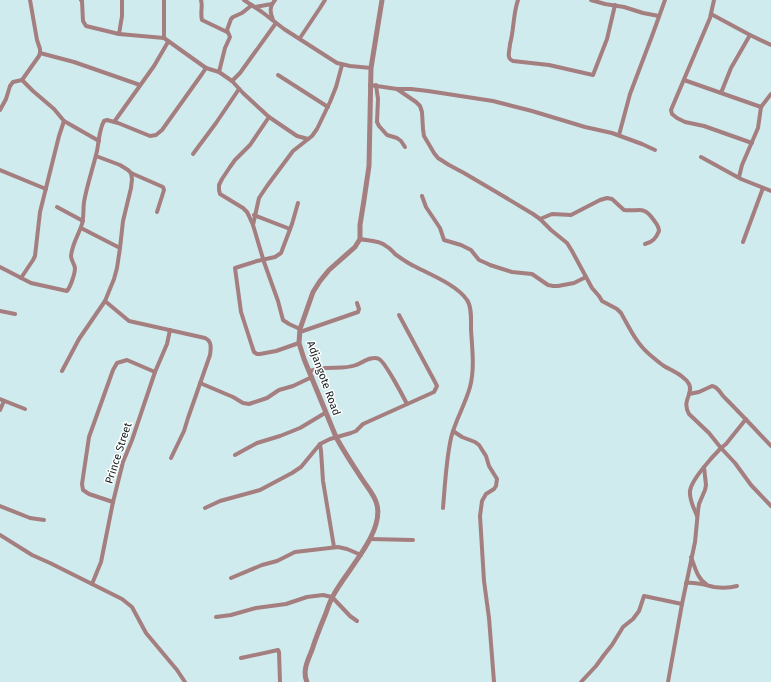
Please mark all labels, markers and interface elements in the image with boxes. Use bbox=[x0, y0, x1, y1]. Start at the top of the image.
street label: Adjangote Road bbox=[304, 339, 343, 417]
street label: Prince Street bbox=[102, 421, 135, 485]

